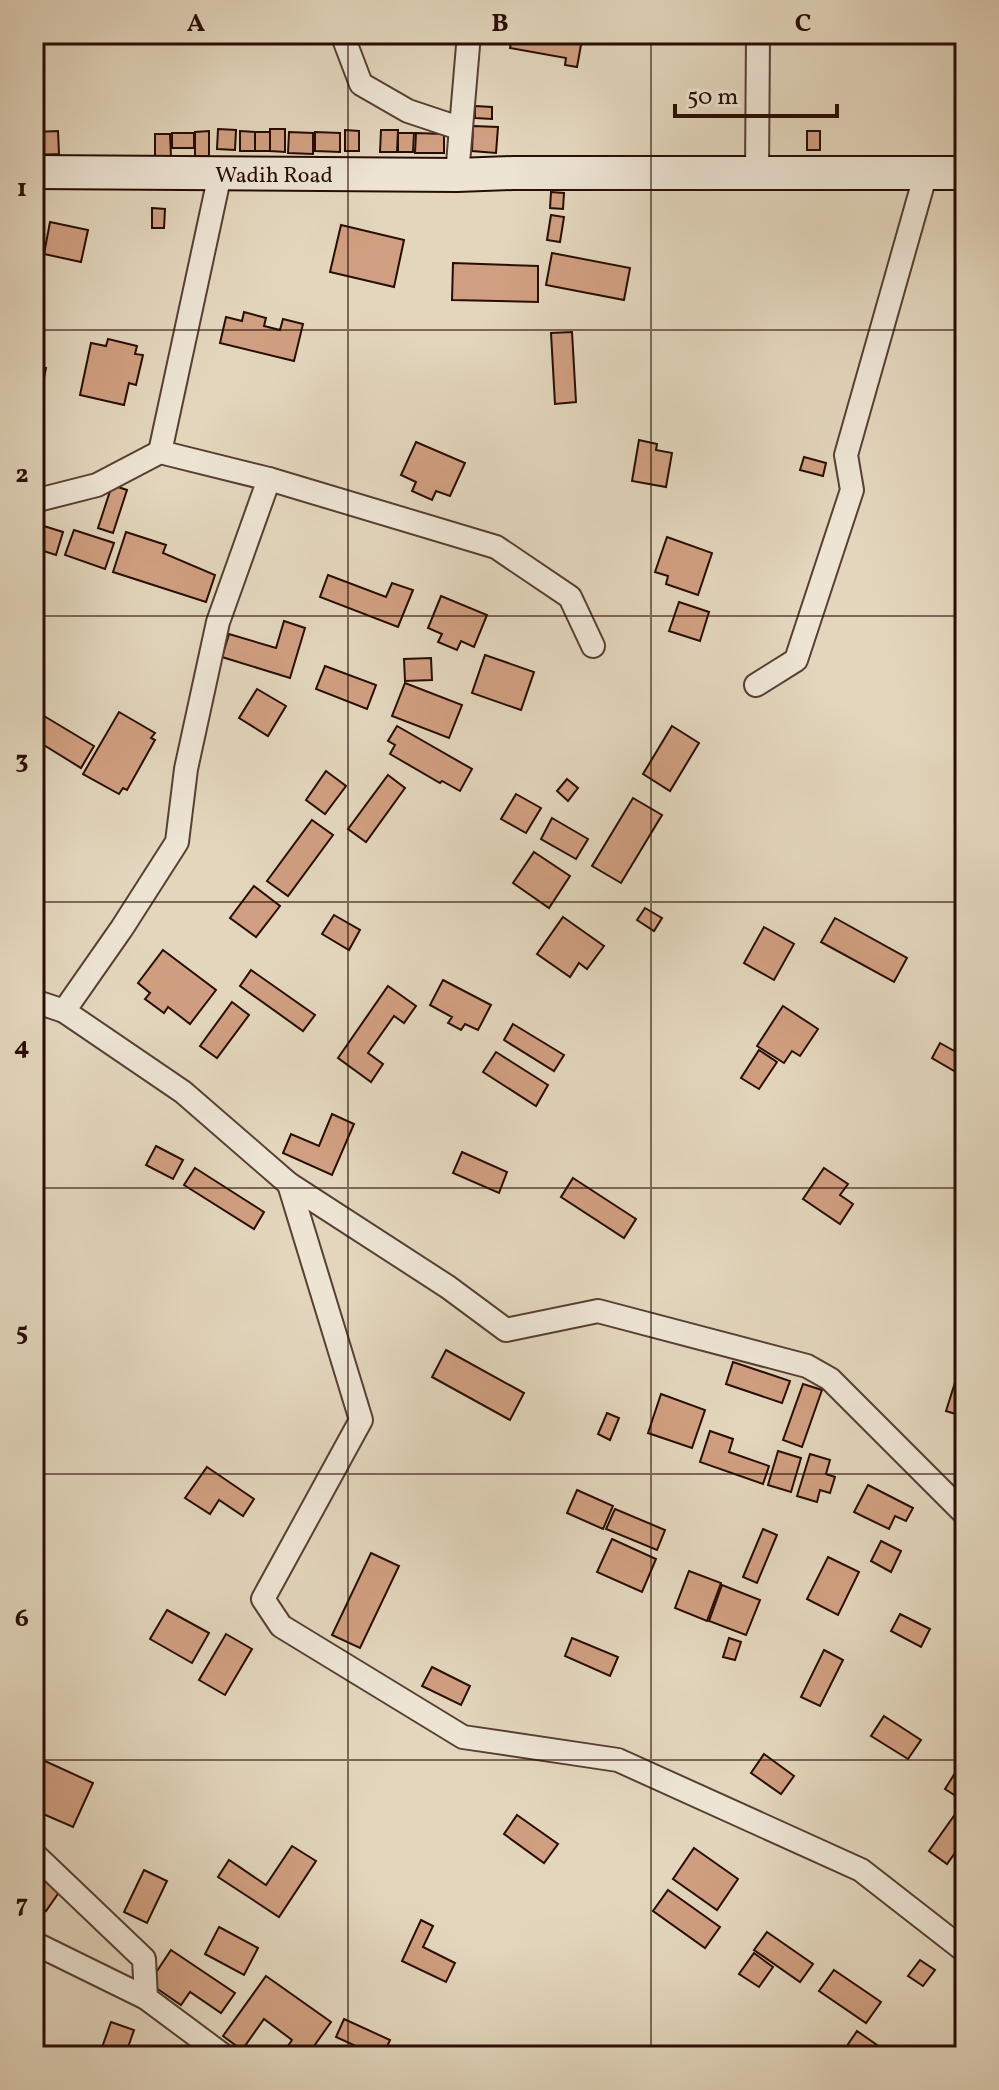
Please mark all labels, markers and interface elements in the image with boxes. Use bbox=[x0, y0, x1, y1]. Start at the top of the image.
text: A bbox=[187, 6, 206, 42]
text: B bbox=[491, 6, 509, 42]
text: C bbox=[795, 6, 811, 42]
scale bar bbox=[675, 68, 837, 118]
text: 50 m bbox=[687, 81, 739, 115]
street label: Wadih Road bbox=[215, 161, 333, 192]
text: 1 bbox=[17, 171, 27, 207]
text: 2 bbox=[15, 457, 29, 493]
text: 3 bbox=[15, 743, 29, 779]
text: 4 bbox=[14, 1029, 30, 1065]
text: 5 bbox=[16, 1315, 28, 1351]
text: 6 bbox=[15, 1601, 29, 1637]
text: 7 bbox=[16, 1887, 28, 1923]

